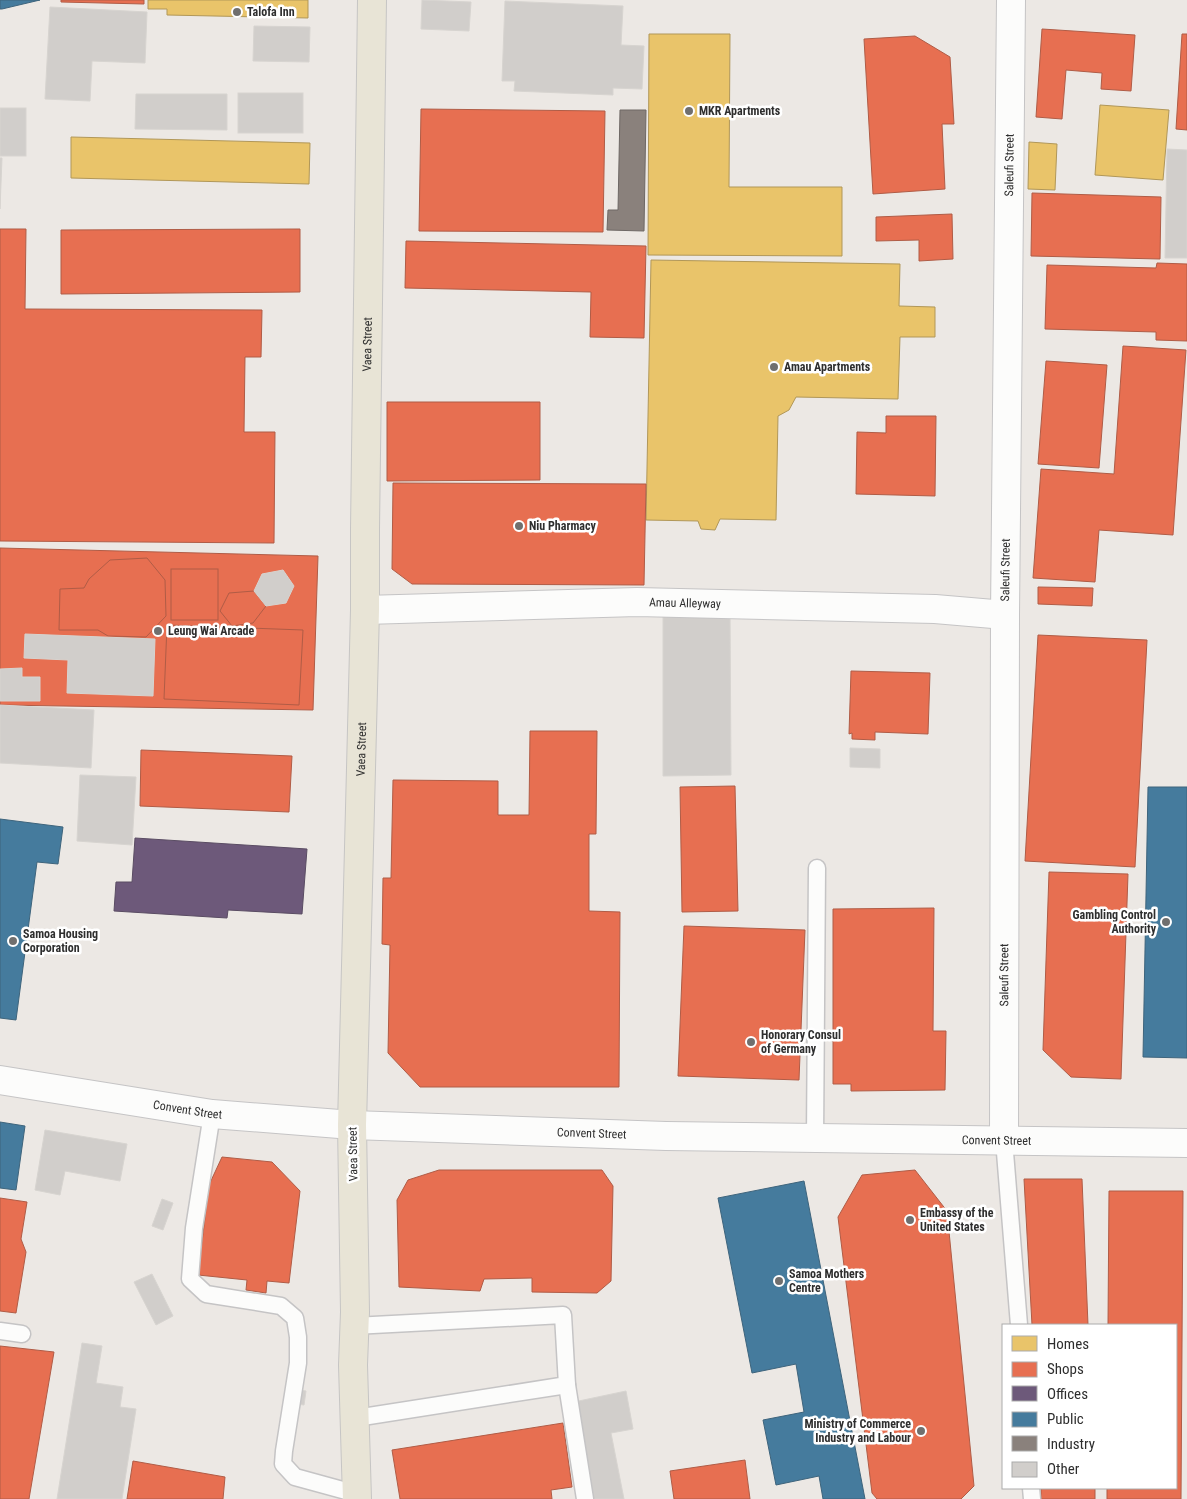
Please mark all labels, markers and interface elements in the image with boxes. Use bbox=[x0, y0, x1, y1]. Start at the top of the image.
place label: Talofa Inn bbox=[247, 5, 295, 19]
marker: Talofa Inn bbox=[231, 6, 243, 18]
place label: MKR Apartments bbox=[699, 104, 781, 118]
marker: MKR Apartments bbox=[683, 105, 695, 117]
street label: Saleufi Street bbox=[1002, 133, 1017, 197]
street label: Vaea Street bbox=[360, 317, 375, 372]
place label: Amau Apartments bbox=[784, 360, 871, 374]
marker: Amau Apartments bbox=[768, 361, 780, 373]
place label: Niu Pharmacy bbox=[529, 519, 596, 533]
marker: Niu Pharmacy bbox=[513, 520, 525, 532]
street label: Saleufi Street bbox=[998, 538, 1013, 602]
street label: Amau Alleyway bbox=[649, 595, 721, 611]
place label: Leung Wai Arcade bbox=[168, 624, 254, 638]
marker: Leung Wai Arcade bbox=[152, 625, 164, 637]
street label: Vaea Street bbox=[354, 721, 369, 777]
place label: Gambling Control Authority bbox=[1073, 908, 1157, 936]
marker: Gambling Control Authority bbox=[1160, 916, 1172, 928]
place label: Samoa Housing Corporation bbox=[23, 927, 98, 955]
marker: Samoa Housing Corporation bbox=[7, 935, 19, 947]
street label: Saleufi Street bbox=[997, 943, 1011, 1007]
place label: Honorary Consul of Germany bbox=[761, 1028, 841, 1056]
marker: Honorary Consul of Germany bbox=[745, 1036, 757, 1048]
street label: Convent Street bbox=[152, 1098, 223, 1122]
street label: Convent Street bbox=[557, 1125, 627, 1142]
street label: Vaea Street bbox=[346, 1126, 360, 1181]
street label: Convent Street bbox=[962, 1133, 1032, 1148]
place label: Embassy of the United States bbox=[920, 1206, 994, 1234]
marker: Embassy of the United States bbox=[904, 1214, 916, 1226]
place label: Samoa Mothers Centre bbox=[789, 1267, 865, 1295]
marker: Samoa Mothers Centre bbox=[773, 1275, 785, 1287]
legend bbox=[1002, 1324, 1177, 1489]
text: Homes bbox=[1047, 1335, 1089, 1353]
text: Shops bbox=[1047, 1360, 1084, 1378]
text: Offices bbox=[1047, 1385, 1088, 1403]
text: Public bbox=[1047, 1410, 1084, 1428]
place label: Ministry of Commerce Industry and Labour bbox=[804, 1417, 911, 1445]
marker: Ministry of Commerce Industry and Labour bbox=[915, 1425, 927, 1437]
text: Industry bbox=[1047, 1435, 1095, 1453]
text: Other bbox=[1047, 1460, 1080, 1478]

